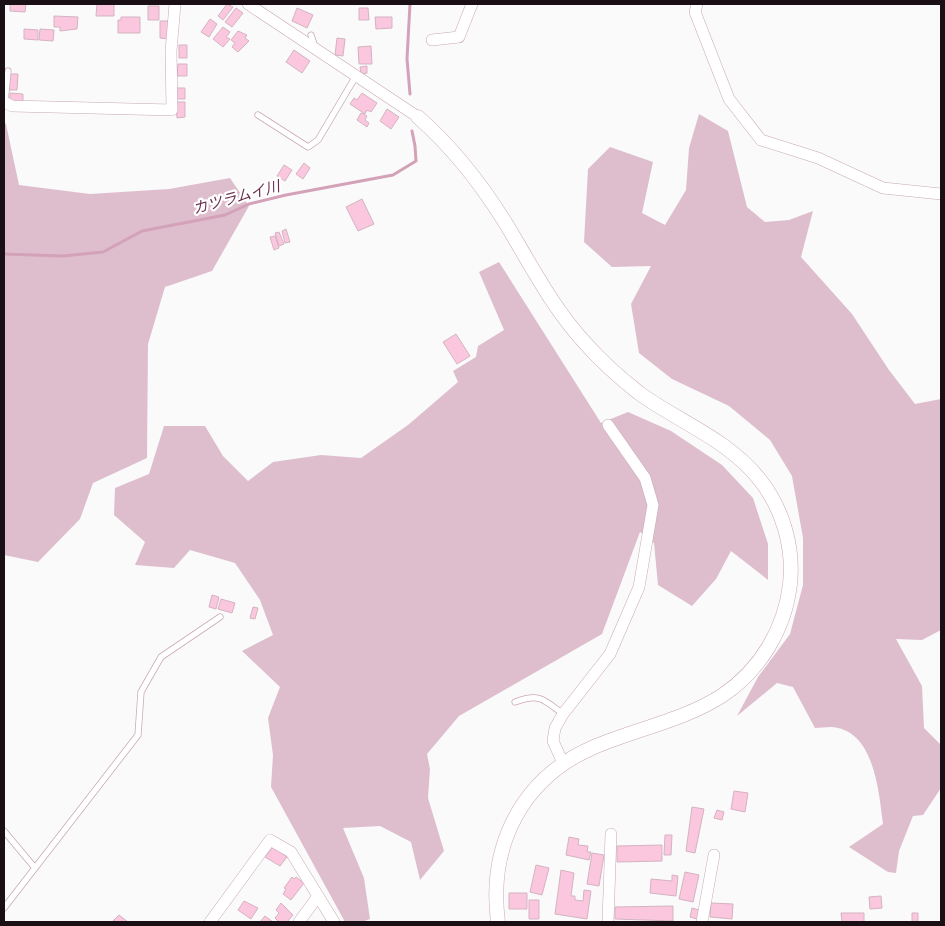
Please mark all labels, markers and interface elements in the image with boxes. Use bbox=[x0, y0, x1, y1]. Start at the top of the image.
water label: カツラムイ川 bbox=[190, 176, 284, 218]

